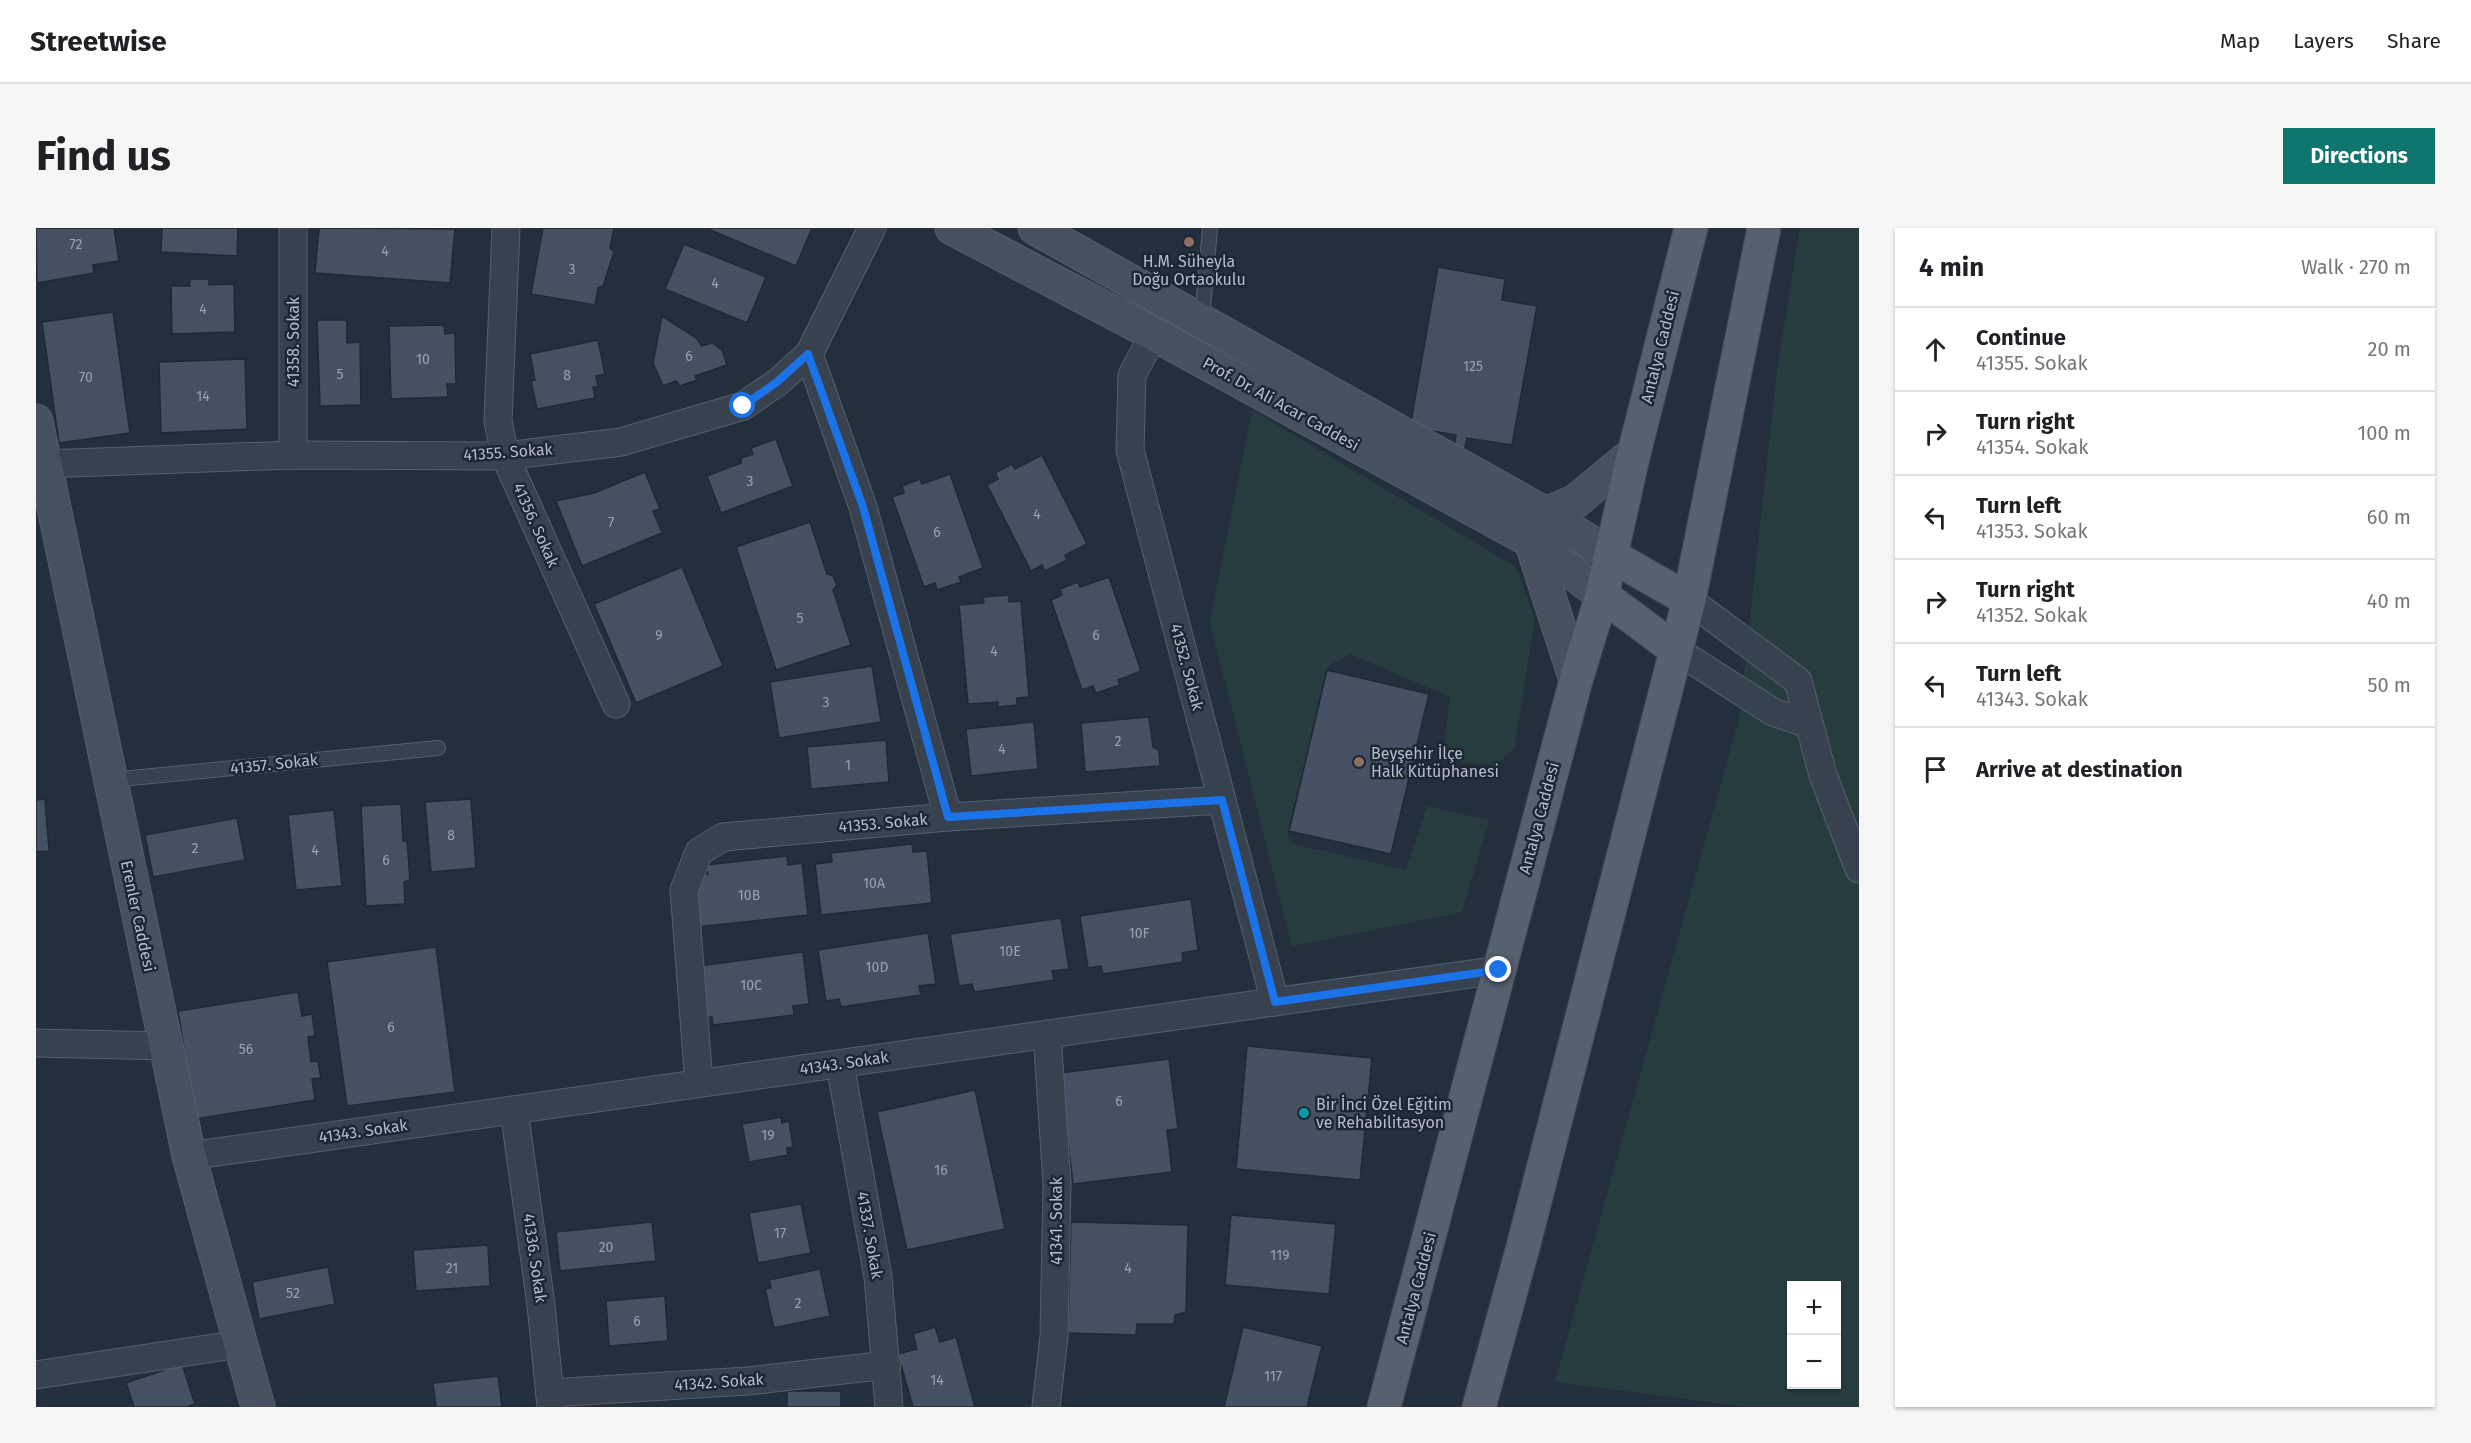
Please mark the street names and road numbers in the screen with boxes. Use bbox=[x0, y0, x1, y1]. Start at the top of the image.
street label: Antalya Caddesi bbox=[1637, 289, 1683, 405]
street label: 41358. Sokak bbox=[284, 296, 303, 387]
street label: Prof. Dr. Ali Acar Caddesi bbox=[1200, 353, 1362, 455]
street label: 41355. Sokak bbox=[463, 439, 554, 465]
street label: 41356. Sokak bbox=[509, 480, 563, 571]
street label: 41352. Sokak bbox=[1166, 621, 1208, 713]
street label: 41357. Sokak bbox=[229, 750, 320, 778]
street label: Antalya Caddesi bbox=[1515, 760, 1563, 876]
street label: 41353. Sokak bbox=[838, 810, 929, 836]
street label: Erenler Caddesi bbox=[117, 859, 159, 973]
street label: 41343. Sokak bbox=[798, 1047, 890, 1079]
street label: 41343. Sokak bbox=[317, 1115, 409, 1147]
street label: 41341. Sokak bbox=[1047, 1176, 1066, 1265]
street label: 41337. Sokak bbox=[853, 1190, 887, 1281]
street label: 41336. Sokak bbox=[519, 1212, 551, 1305]
street label: Antalya Caddesi bbox=[1392, 1230, 1440, 1346]
street label: 41342. Sokak bbox=[674, 1369, 765, 1395]

